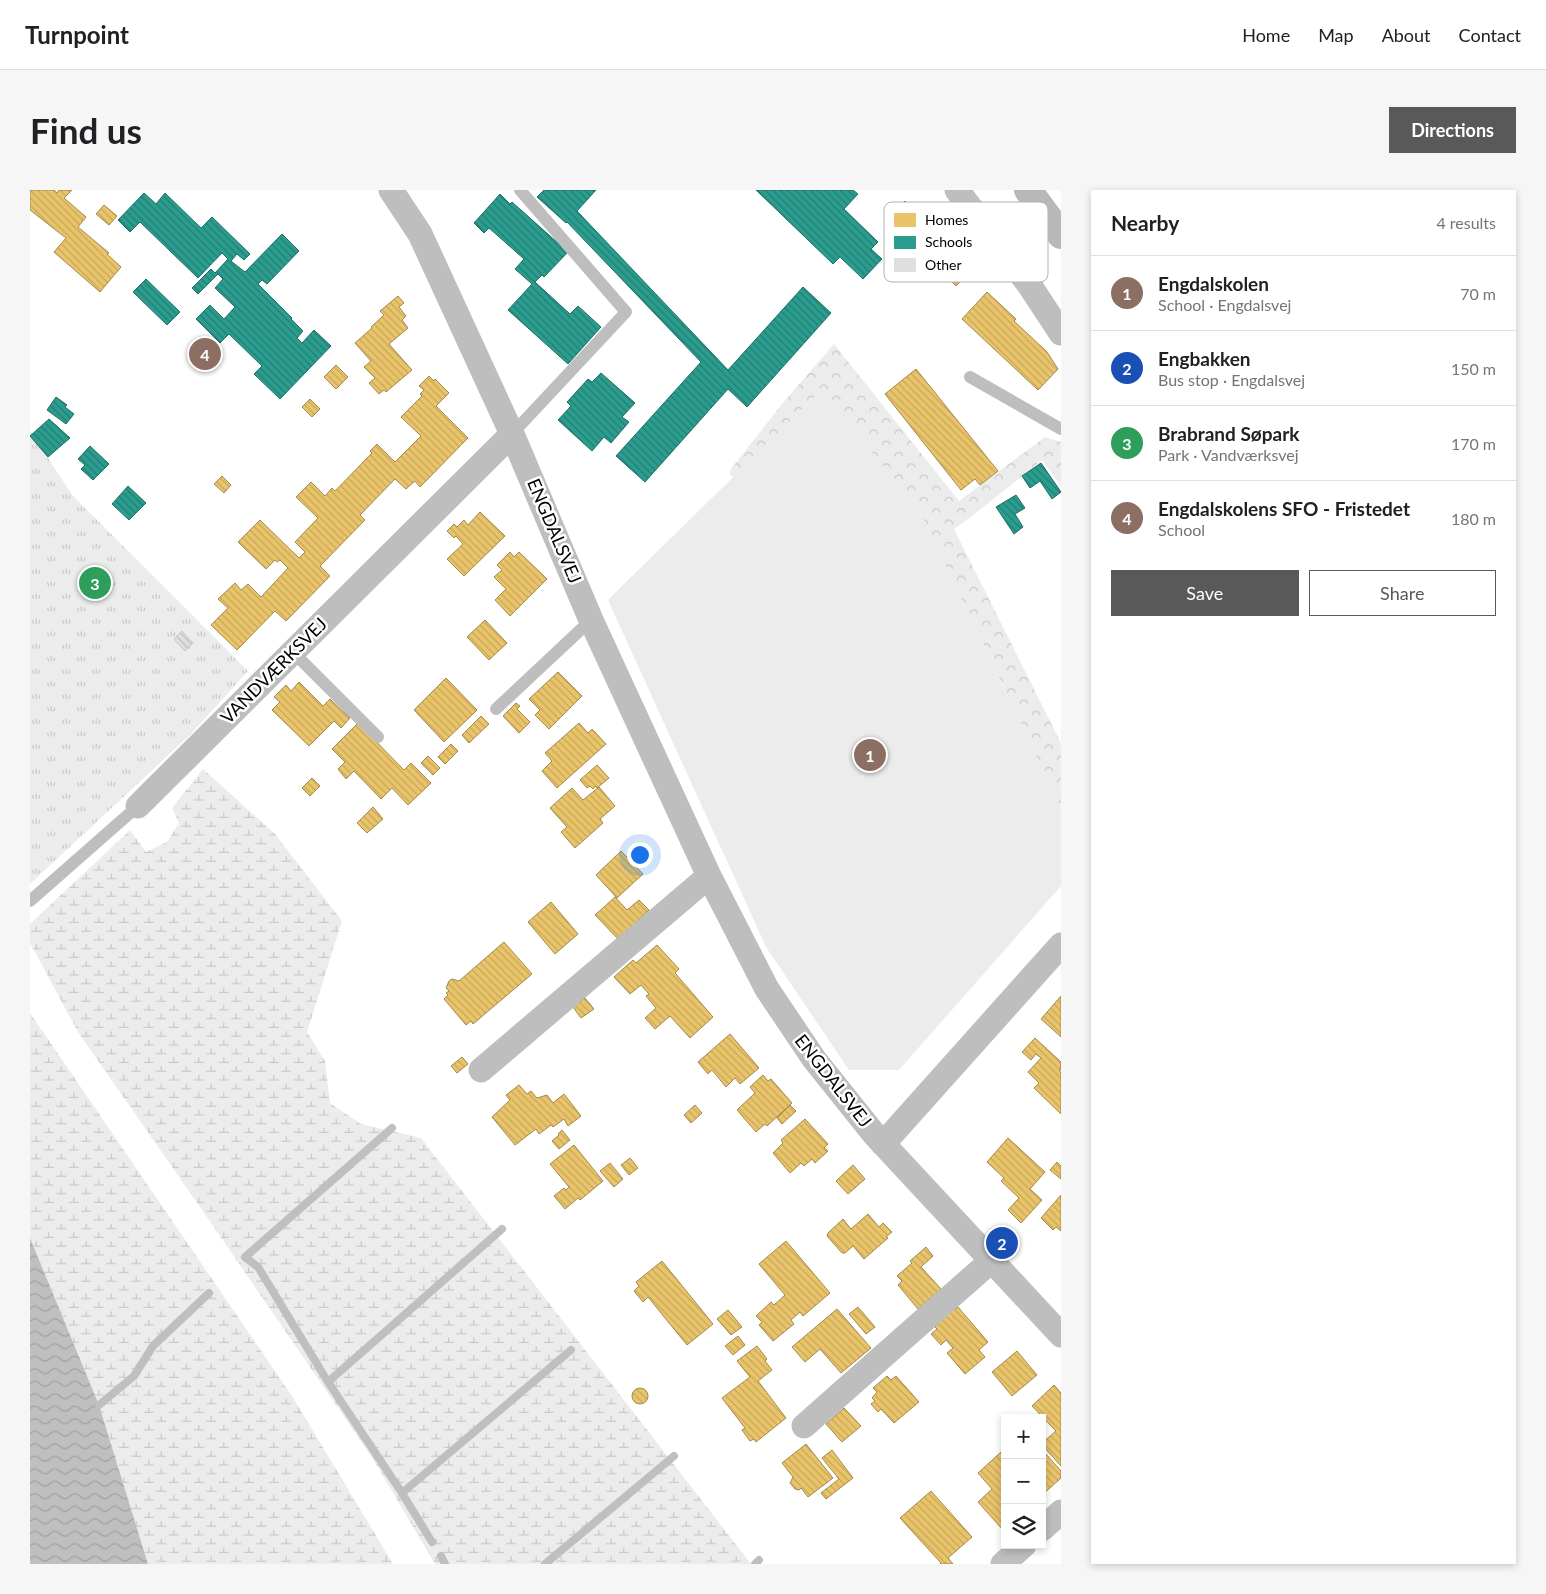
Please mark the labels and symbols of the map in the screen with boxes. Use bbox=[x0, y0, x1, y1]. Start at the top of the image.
legend bbox=[884, 202, 1048, 282]
text: Homes bbox=[925, 211, 968, 228]
text: Schools bbox=[925, 233, 972, 250]
text: Other bbox=[925, 256, 962, 273]
pin: 4 bbox=[189, 335, 221, 373]
street label: ENGDALSVEJ bbox=[523, 475, 587, 586]
pin: 3 bbox=[79, 564, 111, 602]
street label: VANDVÆRKSVEJ bbox=[216, 613, 331, 728]
pin: 1 bbox=[854, 736, 886, 774]
your location bbox=[627, 842, 653, 868]
street label: ENGDALSVEJ bbox=[791, 1030, 877, 1131]
pin: 2 bbox=[986, 1224, 1018, 1262]

